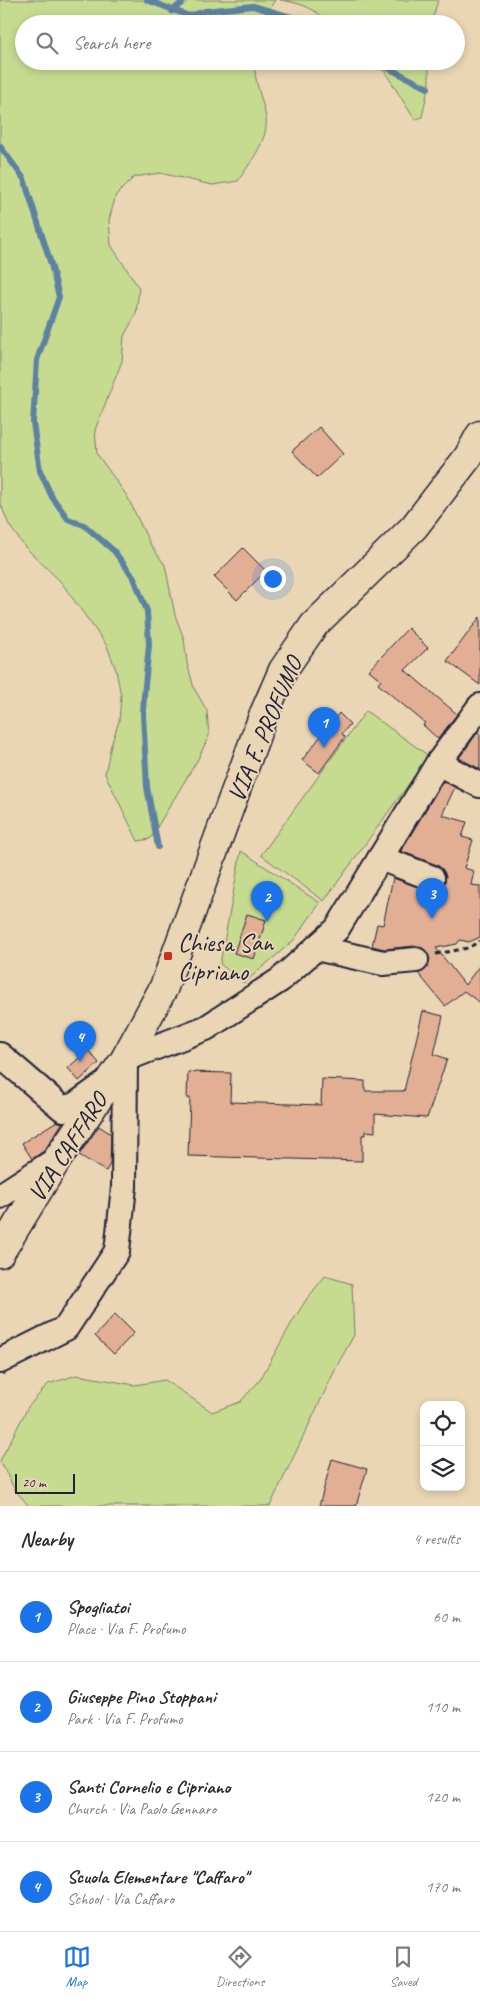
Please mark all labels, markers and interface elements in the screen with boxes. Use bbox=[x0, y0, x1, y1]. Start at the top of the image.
search box bbox=[15, 15, 465, 70]
icon: search bbox=[33, 29, 61, 57]
text: Search here bbox=[73, 31, 150, 55]
your location bbox=[260, 566, 286, 592]
street label: VIA F. PROFUMO bbox=[220, 650, 311, 807]
pin: 1 bbox=[308, 707, 340, 748]
pin: 3 bbox=[416, 878, 448, 919]
pin: 2 bbox=[251, 881, 283, 922]
place label: Chiesa San Cipriano bbox=[178, 927, 275, 988]
marker: Chiesa San Cipriano bbox=[162, 950, 174, 962]
pin: 4 bbox=[64, 1021, 96, 1062]
street label: VIA CAFFARO bbox=[21, 1085, 116, 1208]
map controls bbox=[420, 1401, 465, 1491]
button: locate bbox=[420, 1401, 465, 1446]
button: layers bbox=[420, 1446, 465, 1491]
scale bar bbox=[15, 1471, 75, 1494]
text: 20 m bbox=[22, 1474, 46, 1491]
text: Nearby bbox=[20, 1526, 73, 1552]
text: 4 results bbox=[413, 1529, 460, 1549]
text: Spogliatoi bbox=[67, 1595, 129, 1619]
text: 1 bbox=[32, 1607, 40, 1627]
text: 60 m bbox=[433, 1607, 460, 1627]
text: Place · Via F. Profumo bbox=[67, 1619, 185, 1639]
text: Giuseppe Pino Stoppani bbox=[67, 1685, 216, 1709]
text: 2 bbox=[32, 1697, 40, 1717]
text: 110 m bbox=[426, 1697, 460, 1717]
text: Park · Via F. Profumo bbox=[67, 1709, 183, 1729]
text: Santi Cornelio e Cipriano bbox=[67, 1775, 230, 1799]
text: 3 bbox=[32, 1787, 40, 1807]
text: 120 m bbox=[426, 1787, 460, 1807]
text: Church · Via Paolo Gennaro bbox=[67, 1799, 216, 1819]
text: Scuola Elementare "Caffaro" bbox=[67, 1865, 248, 1889]
text: 4 bbox=[32, 1877, 40, 1897]
text: 170 m bbox=[426, 1877, 460, 1897]
text: School · Via Caffaro bbox=[67, 1889, 174, 1909]
tab: Map bbox=[63, 1943, 91, 1990]
tab: Directions bbox=[216, 1943, 264, 1990]
tab: Saved bbox=[389, 1943, 417, 1990]

